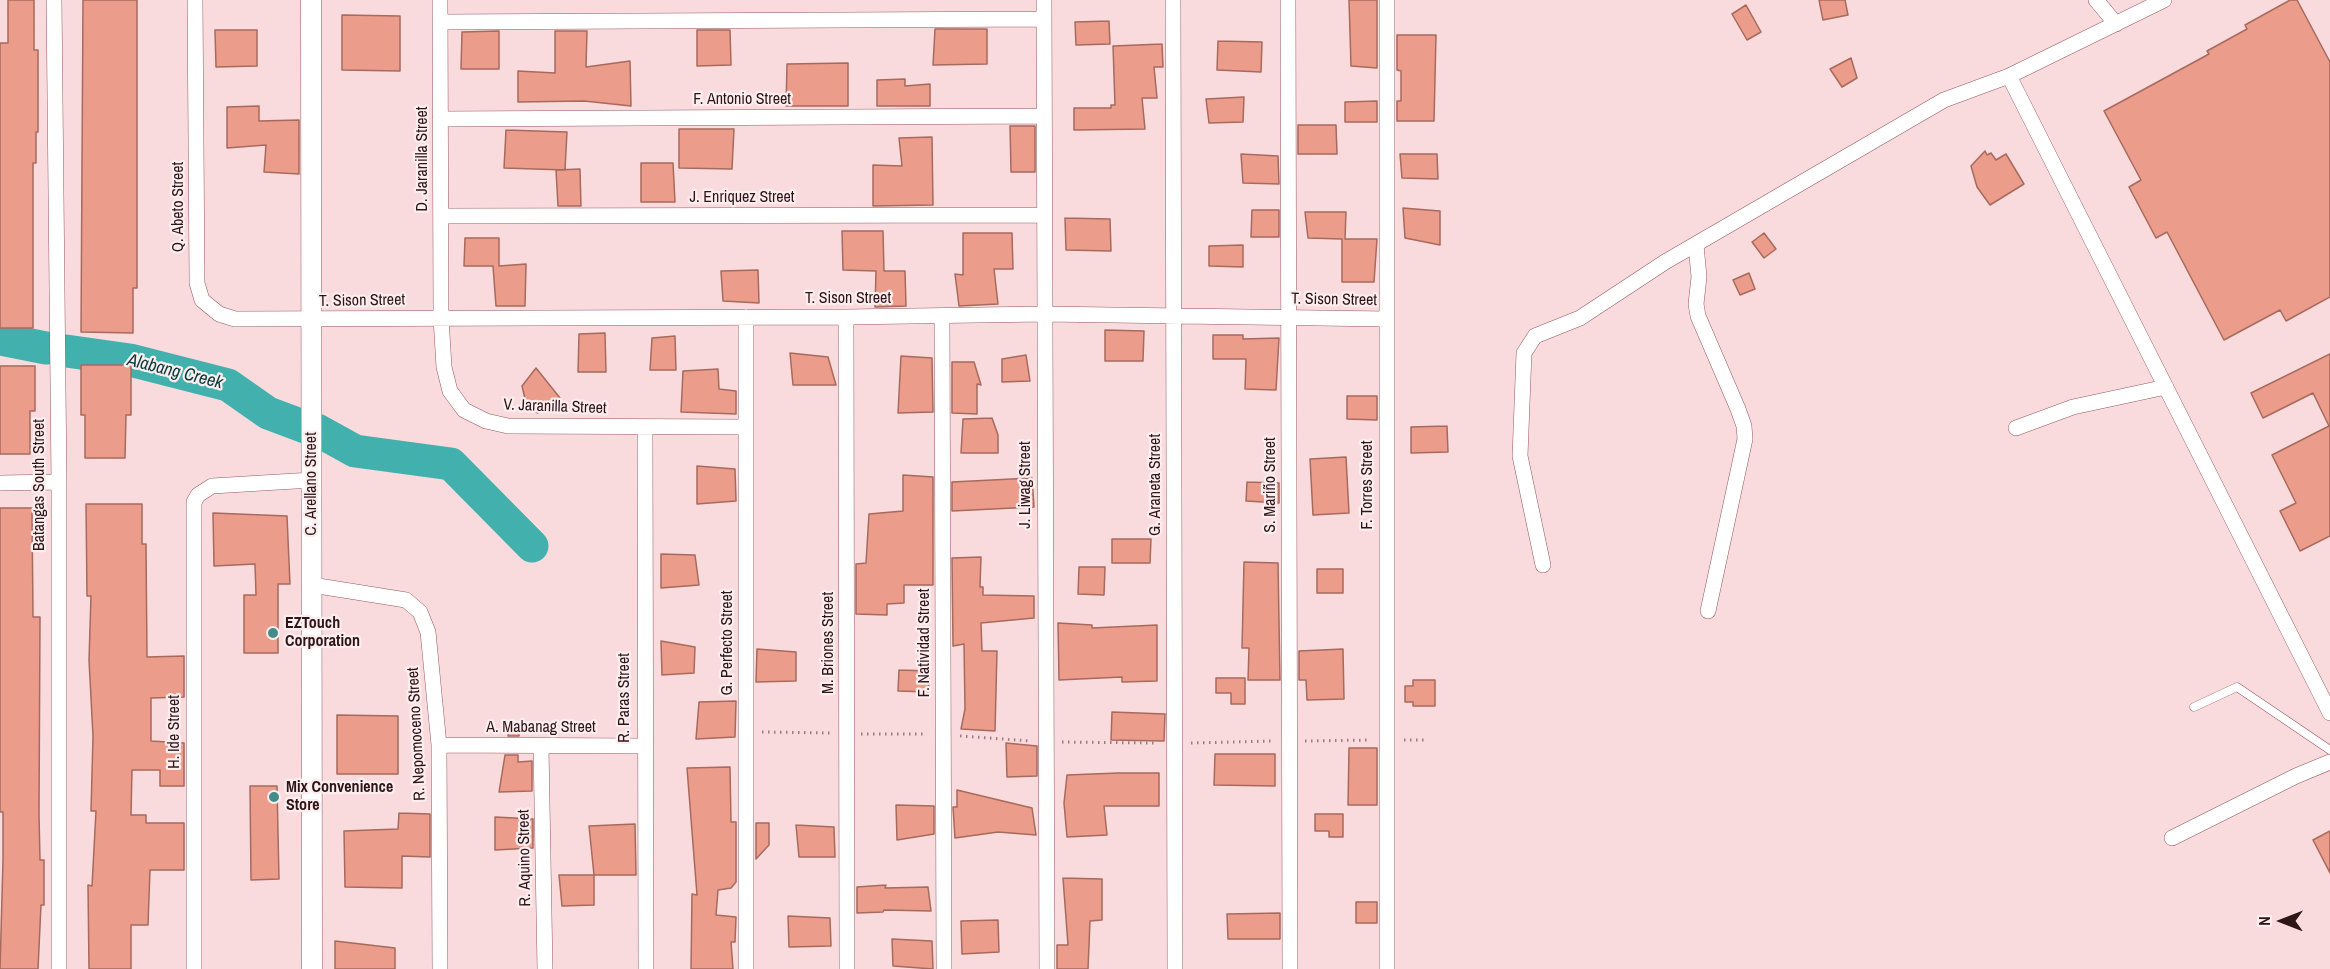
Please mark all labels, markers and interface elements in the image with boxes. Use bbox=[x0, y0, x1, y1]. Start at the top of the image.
street label: F. Antonio Street bbox=[693, 90, 791, 110]
street label: D. Jaranilla Street bbox=[413, 106, 433, 212]
street label: Q. Abeto Street bbox=[169, 162, 189, 252]
street label: J. Enriquez Street bbox=[689, 188, 795, 208]
street label: T. Sison Street bbox=[805, 289, 891, 309]
street label: T. Sison Street bbox=[1291, 290, 1377, 310]
street label: T. Sison Street bbox=[319, 291, 405, 311]
water label: Alabang Creek bbox=[125, 350, 225, 394]
street label: V. Jaranilla Street bbox=[503, 396, 607, 418]
street label: Batangas South Street bbox=[30, 419, 50, 551]
street label: C. Arellano Street bbox=[302, 432, 322, 536]
street label: G. Araneta Street bbox=[1146, 434, 1166, 536]
street label: S. Mariño Street bbox=[1261, 437, 1281, 533]
street label: J. Liwag Street bbox=[1016, 441, 1036, 529]
street label: F. Torres Street bbox=[1358, 441, 1378, 529]
street label: F. Natividad Street bbox=[915, 589, 935, 697]
street label: G. Perfecto Street bbox=[718, 590, 738, 696]
street label: M. Briones Street bbox=[819, 592, 839, 694]
place label: EZTouch Corporation bbox=[285, 614, 360, 652]
marker: EZTouch Corporation bbox=[266, 626, 280, 640]
street label: R. Paras Street bbox=[615, 653, 635, 743]
street label: R. Nepomoceno Street bbox=[404, 667, 430, 801]
street label: H. Ide Street bbox=[165, 695, 185, 769]
street label: A. Mabanag Street bbox=[486, 718, 596, 738]
place label: Mix Convenience Store bbox=[286, 778, 393, 816]
marker: Mix Convenience Store bbox=[267, 790, 281, 804]
street label: R. Aquino Street bbox=[515, 809, 535, 907]
north arrow bbox=[2252, 891, 2312, 951]
text: N bbox=[2253, 916, 2275, 926]

